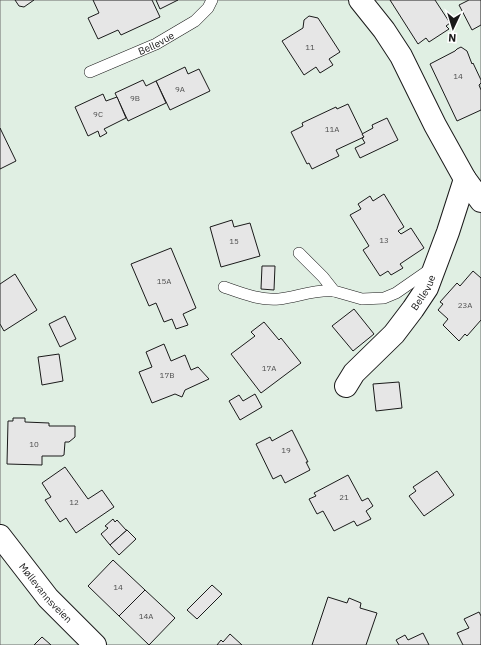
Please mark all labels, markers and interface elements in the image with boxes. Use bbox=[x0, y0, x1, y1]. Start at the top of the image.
north arrow bbox=[433, 8, 473, 48]
street label: Bellevue bbox=[136, 28, 177, 57]
text: N bbox=[448, 31, 457, 45]
house number: 11 bbox=[305, 42, 315, 52]
house number: 14 bbox=[453, 71, 463, 81]
house number: 9A bbox=[175, 84, 185, 94]
house number: 9B bbox=[130, 93, 140, 103]
house number: 9C bbox=[93, 109, 103, 119]
house number: 11A bbox=[325, 124, 339, 134]
house number: 13 bbox=[379, 235, 389, 245]
house number: 15 bbox=[229, 236, 239, 246]
street label: Bellevue bbox=[408, 272, 438, 313]
house number: 15A bbox=[157, 276, 171, 286]
house number: 23A bbox=[458, 300, 472, 310]
house number: 17A bbox=[262, 363, 276, 373]
house number: 17B bbox=[160, 370, 174, 380]
house number: 10 bbox=[29, 439, 39, 449]
house number: 19 bbox=[281, 445, 291, 455]
house number: 21 bbox=[339, 492, 349, 502]
house number: 12 bbox=[69, 497, 79, 507]
street label: Møllevannsveien bbox=[17, 560, 75, 625]
house number: 14 bbox=[113, 582, 123, 592]
house number: 14A bbox=[139, 611, 153, 621]

